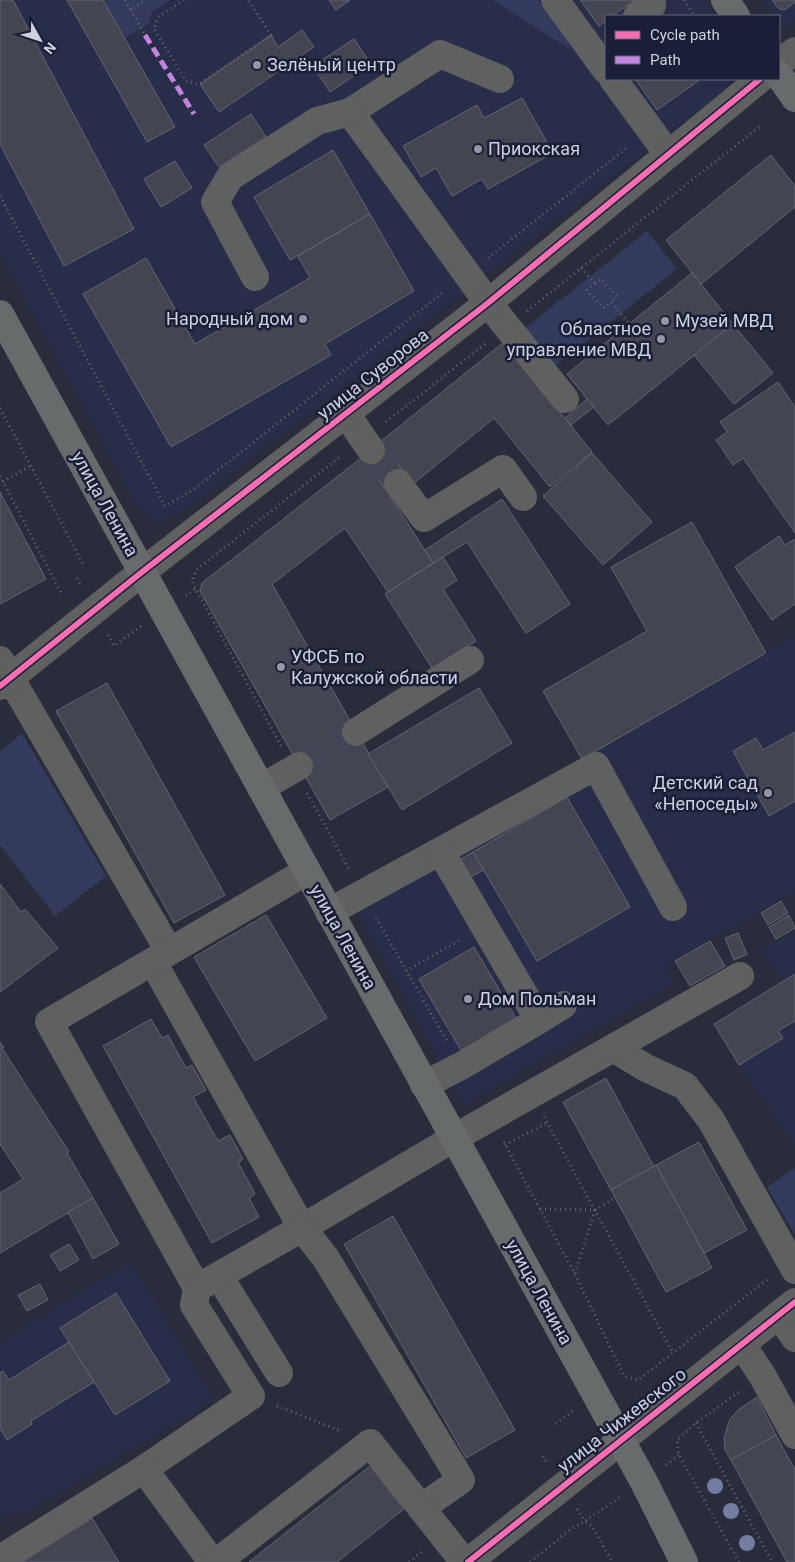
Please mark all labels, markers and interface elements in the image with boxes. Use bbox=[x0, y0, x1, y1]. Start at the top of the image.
north arrow bbox=[15, 15, 65, 65]
legend bbox=[605, 15, 780, 80]
text: Cycle path bbox=[650, 26, 720, 44]
text: N bbox=[41, 39, 59, 57]
text: Path bbox=[650, 51, 681, 69]
place label: Зелёный центр bbox=[267, 54, 396, 75]
marker: Зелёный центр bbox=[251, 59, 263, 71]
place label: Приокская bbox=[488, 138, 580, 159]
marker: Приокская bbox=[472, 143, 484, 155]
place label: Народный дом bbox=[166, 308, 293, 329]
place label: Музей МВД bbox=[675, 310, 774, 331]
marker: Народный дом bbox=[297, 313, 309, 325]
marker: Музей МВД bbox=[659, 315, 671, 327]
place label: Областное управление МВД bbox=[507, 318, 651, 360]
street label: улица Суворова bbox=[313, 324, 432, 423]
marker: Областное управление МВД bbox=[655, 333, 667, 345]
street label: улица Ленина bbox=[68, 447, 143, 560]
place label: УФСБ по Калужской области bbox=[291, 646, 458, 688]
marker: УФСБ по Калужской области bbox=[275, 661, 287, 673]
place label: Детский сад «Непоседы» bbox=[653, 772, 758, 814]
marker: Детский сад «Непоседы» bbox=[762, 787, 774, 799]
street label: улица Ленина bbox=[306, 880, 381, 993]
place label: Дом Польман bbox=[478, 988, 596, 1009]
marker: Дом Польман bbox=[462, 993, 474, 1005]
street label: улица Ленина bbox=[502, 1235, 577, 1348]
street label: улица Чижевского bbox=[553, 1363, 690, 1476]

